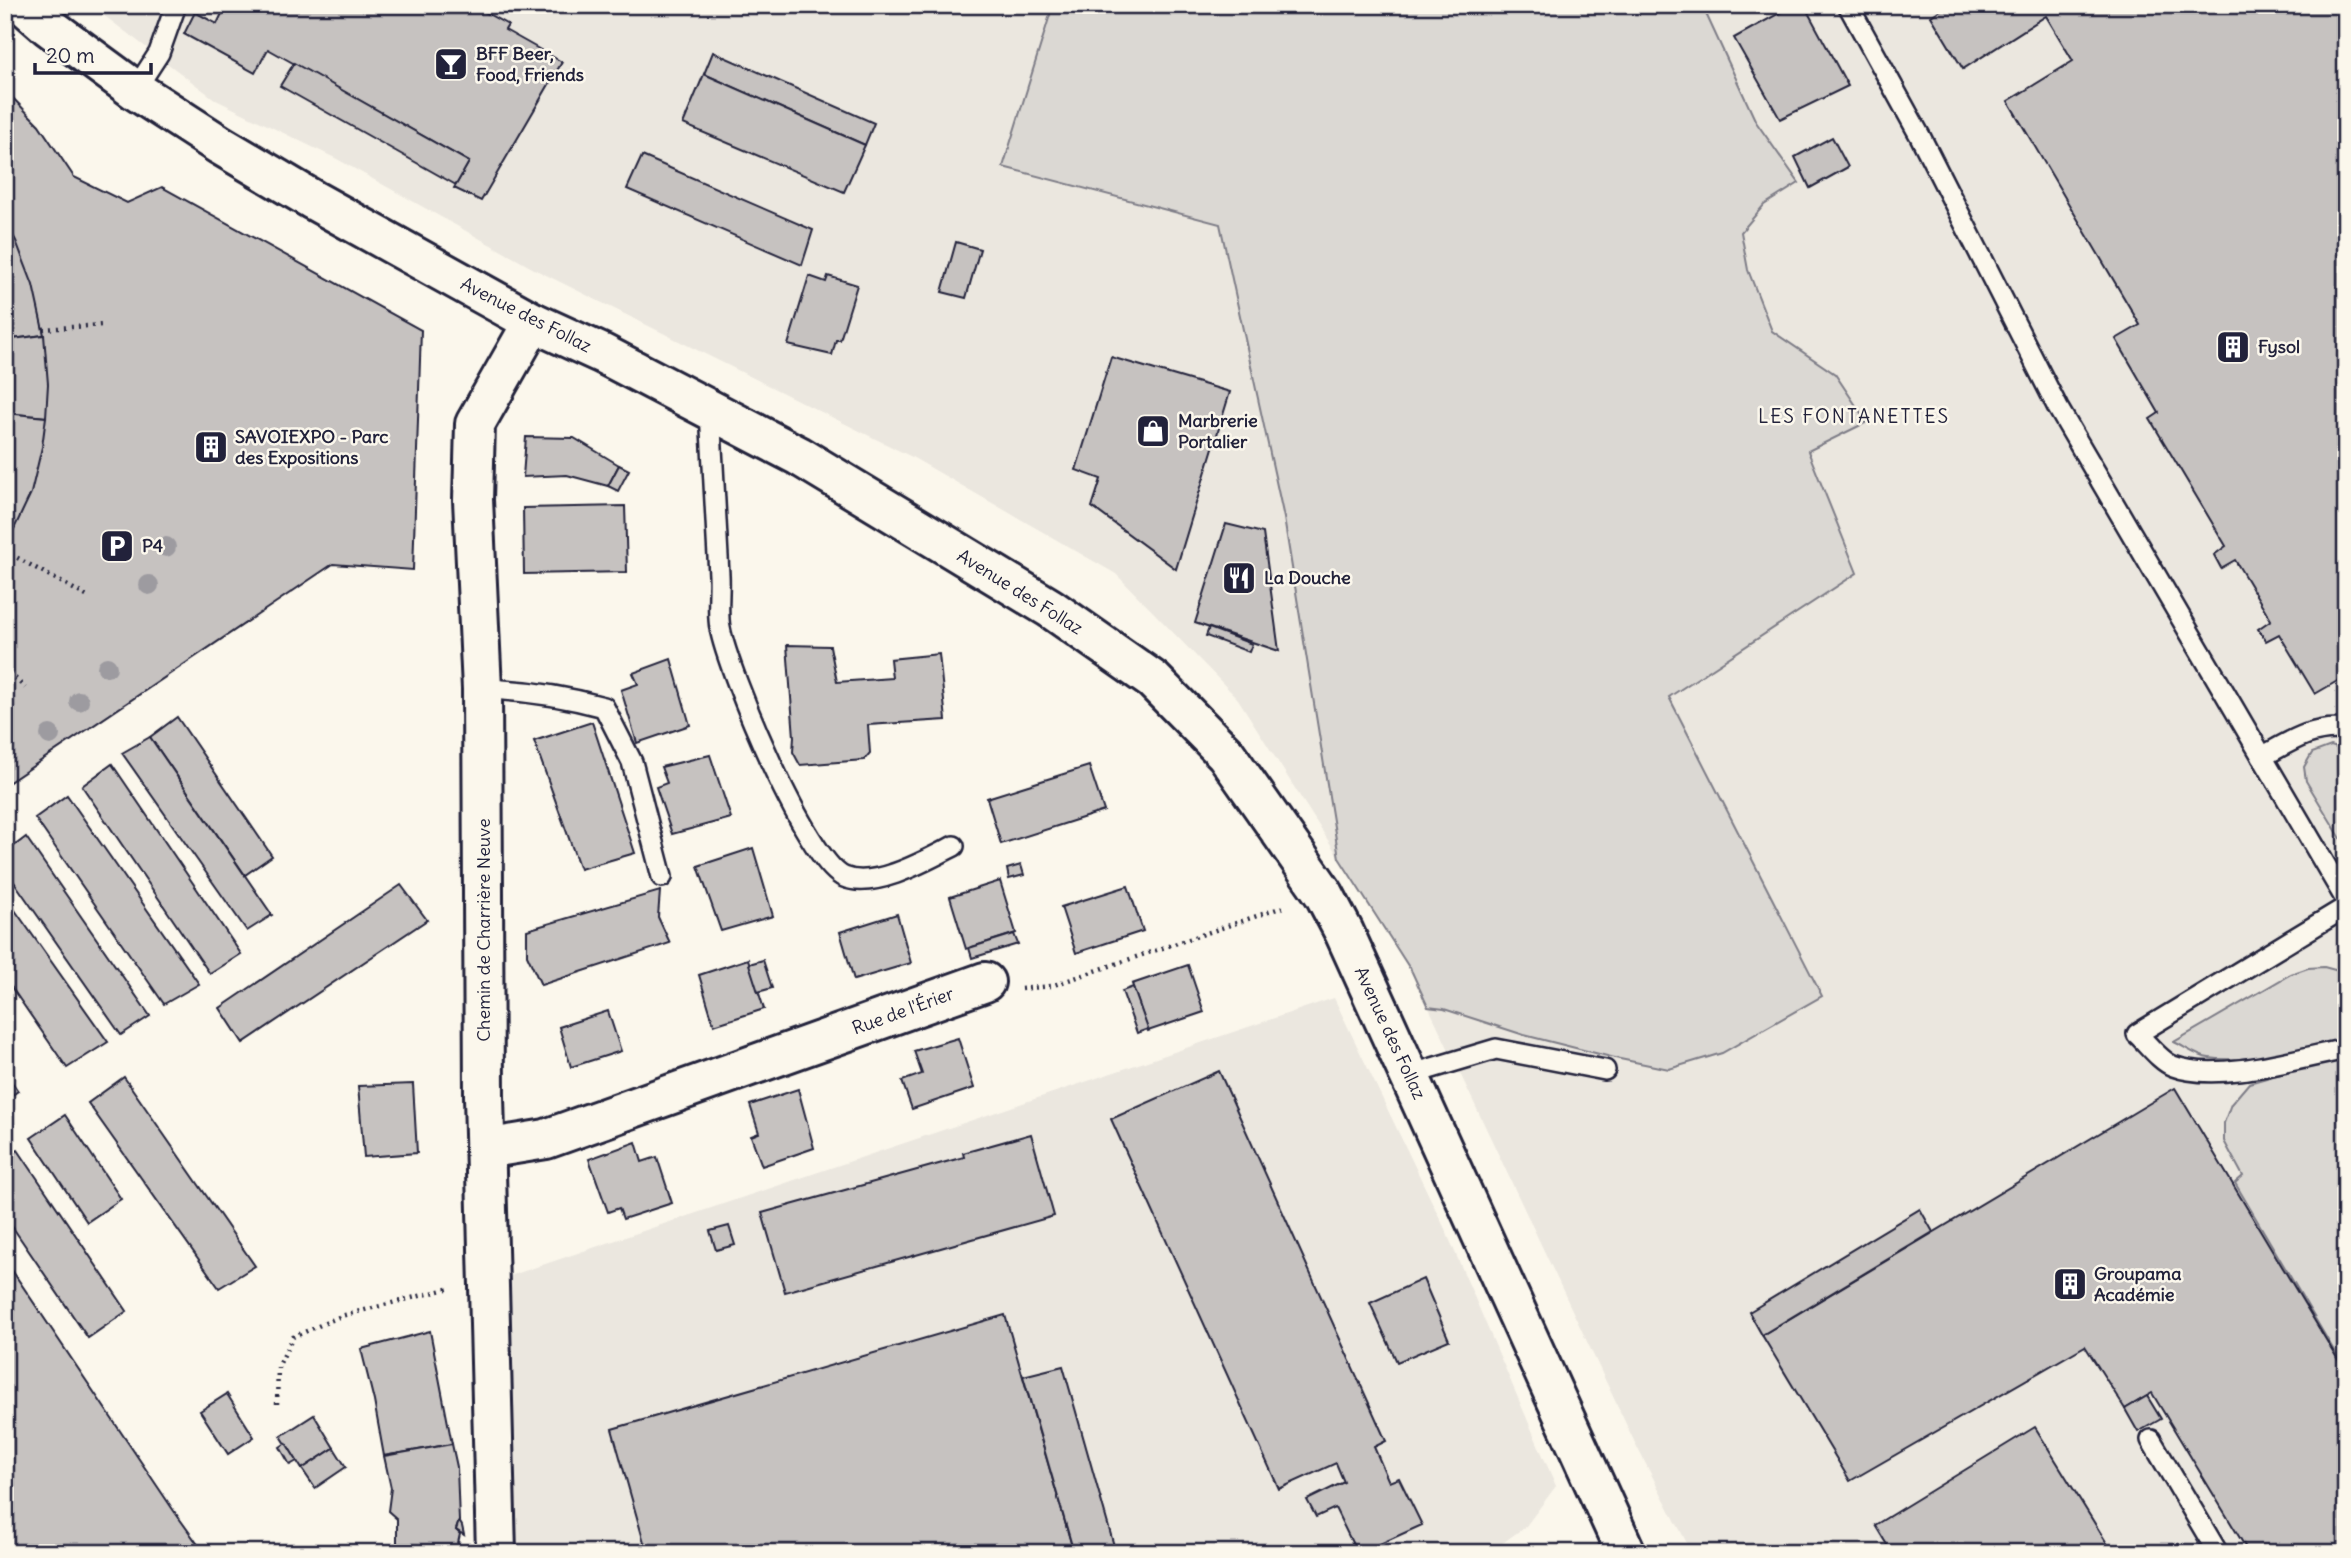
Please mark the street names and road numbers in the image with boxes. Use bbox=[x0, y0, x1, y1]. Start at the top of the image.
street label: Avenue des Follaz bbox=[457, 272, 596, 358]
street label: Avenue des Follaz bbox=[953, 544, 1088, 640]
street label: Chemin de Charrière Neuve bbox=[472, 818, 495, 1042]
street label: Avenue des Follaz bbox=[1350, 963, 1431, 1103]
street label: Rue de l'Érier bbox=[849, 981, 957, 1040]

